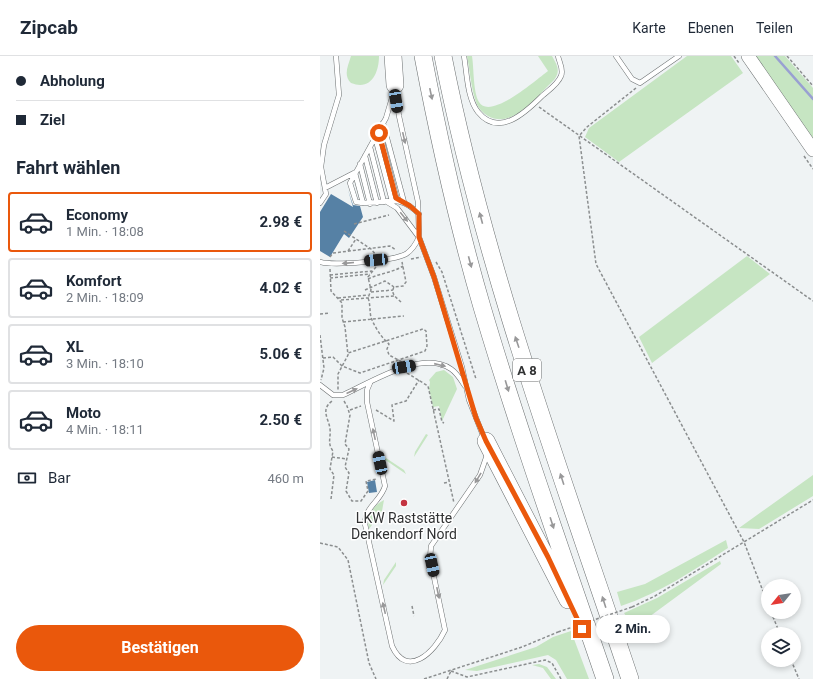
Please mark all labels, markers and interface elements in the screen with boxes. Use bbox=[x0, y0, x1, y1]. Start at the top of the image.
text: Zipcab bbox=[20, 16, 78, 39]
text: Karte bbox=[632, 20, 666, 36]
text: Ebenen bbox=[688, 20, 734, 36]
text: Teilen bbox=[756, 20, 793, 36]
text: Abholung bbox=[40, 72, 105, 90]
car bbox=[388, 88, 404, 114]
one-way arrow bbox=[428, 88, 434, 100]
text: Ziel bbox=[40, 111, 65, 129]
route start bbox=[370, 124, 388, 142]
one-way arrow bbox=[401, 131, 407, 144]
text: Fahrt wählen bbox=[16, 157, 120, 178]
icon: car bbox=[18, 204, 54, 240]
text: Economy bbox=[66, 206, 128, 224]
one-way arrow bbox=[400, 211, 408, 222]
one-way arrow bbox=[477, 211, 483, 224]
text: 2.98 € bbox=[259, 213, 302, 231]
text: 1 Min. · 18:08 bbox=[66, 224, 144, 239]
car bbox=[364, 253, 388, 267]
one-way arrow bbox=[467, 256, 473, 268]
one-way arrow bbox=[342, 259, 354, 266]
icon: car bbox=[18, 270, 54, 306]
text: Komfort bbox=[66, 272, 122, 290]
text: 4.02 € bbox=[259, 279, 302, 297]
text: 2 Min. · 18:09 bbox=[66, 290, 144, 305]
icon: car bbox=[18, 336, 54, 372]
one-way arrow bbox=[514, 336, 520, 348]
text: XL bbox=[66, 338, 84, 356]
text: 5.06 € bbox=[259, 345, 302, 363]
text: 3 Min. · 18:10 bbox=[66, 356, 144, 371]
car bbox=[391, 359, 417, 375]
road number: A 8 bbox=[513, 359, 541, 381]
one-way arrow bbox=[434, 363, 446, 369]
one-way arrow bbox=[504, 381, 510, 393]
one-way arrow bbox=[346, 388, 357, 394]
icon: car bbox=[18, 402, 54, 438]
text: Moto bbox=[66, 404, 101, 422]
text: 2.50 € bbox=[259, 411, 302, 429]
text: 4 Min. · 18:11 bbox=[66, 422, 144, 437]
one-way arrow bbox=[370, 428, 376, 440]
car bbox=[372, 450, 388, 476]
icon: cash bbox=[16, 467, 38, 489]
text: Bar bbox=[48, 469, 71, 487]
text: 460 m bbox=[267, 471, 304, 486]
one-way arrow bbox=[474, 472, 481, 484]
one-way arrow bbox=[559, 473, 565, 485]
marker: LKW Raststätte Denkendorf Nord bbox=[399, 498, 409, 508]
place label: LKW Raststätte Denkendorf Nord bbox=[351, 510, 457, 542]
one-way arrow bbox=[549, 517, 555, 529]
car bbox=[424, 552, 440, 578]
north arrow bbox=[761, 579, 801, 619]
map controls bbox=[761, 579, 801, 667]
one-way arrow bbox=[435, 586, 441, 599]
one-way arrow bbox=[601, 596, 607, 608]
one-way arrow bbox=[380, 602, 386, 614]
callout: 2 Min. bbox=[596, 615, 670, 643]
route end bbox=[573, 620, 591, 638]
text: 2 Min. bbox=[615, 621, 651, 636]
button: Bestätigen bbox=[16, 625, 304, 671]
button: layers bbox=[761, 627, 801, 667]

